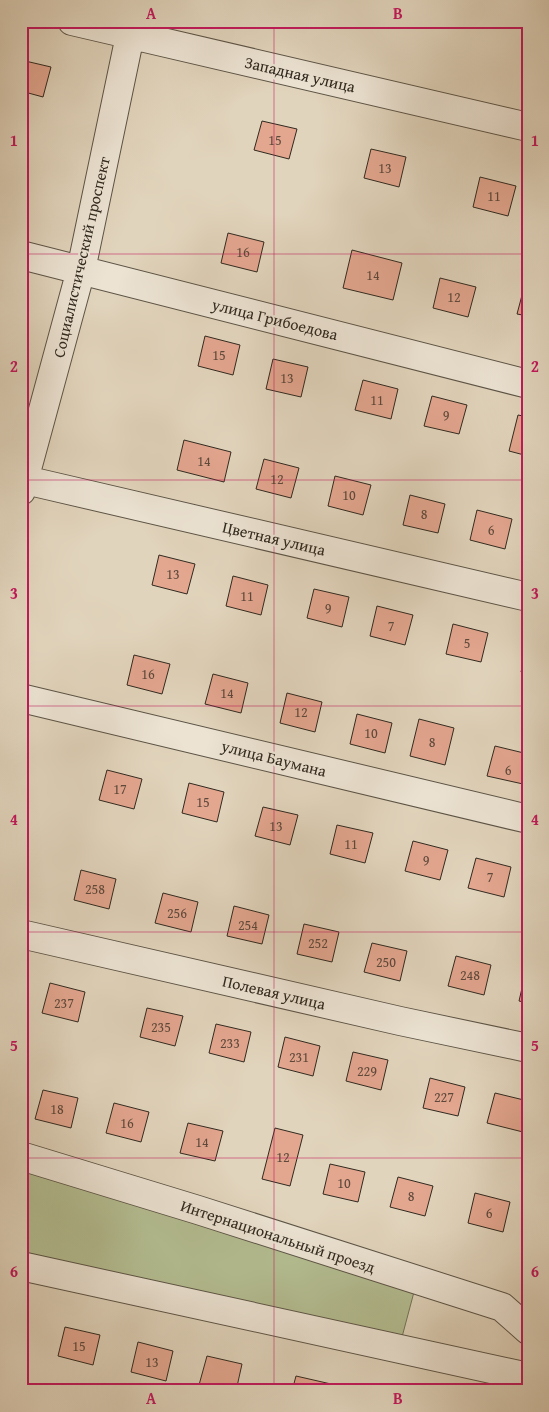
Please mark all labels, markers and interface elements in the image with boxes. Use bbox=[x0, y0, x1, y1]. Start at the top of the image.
text: A bbox=[146, 1, 157, 25]
text: B bbox=[393, 1, 403, 25]
street label: Западная улица bbox=[242, 50, 358, 98]
text: 1 bbox=[10, 128, 18, 152]
text: 1 bbox=[531, 128, 539, 152]
house number: 15 bbox=[268, 130, 282, 150]
street label: Социалистический проспект bbox=[46, 154, 116, 360]
house number: 13 bbox=[378, 158, 392, 178]
house number: 11 bbox=[487, 186, 501, 206]
house number: 16 bbox=[236, 242, 250, 262]
house number: 14 bbox=[366, 265, 380, 285]
house number: 12 bbox=[447, 287, 461, 307]
street label: улица Грибоедова bbox=[209, 292, 341, 346]
house number: 15 bbox=[212, 345, 226, 365]
text: 2 bbox=[10, 354, 18, 378]
text: 2 bbox=[531, 354, 539, 378]
house number: 13 bbox=[280, 368, 294, 388]
house number: 11 bbox=[370, 390, 384, 410]
house number: 9 bbox=[443, 405, 450, 425]
house number: 14 bbox=[197, 451, 211, 471]
house number: 12 bbox=[270, 469, 284, 489]
house number: 10 bbox=[342, 485, 356, 505]
house number: 8 bbox=[421, 504, 428, 524]
street label: Цветная улица bbox=[220, 514, 328, 562]
house number: 6 bbox=[488, 520, 495, 540]
house number: 13 bbox=[166, 564, 180, 584]
text: 3 bbox=[10, 581, 18, 605]
text: 3 bbox=[531, 581, 539, 605]
house number: 11 bbox=[240, 586, 254, 606]
house number: 9 bbox=[325, 598, 332, 618]
house number: 7 bbox=[388, 616, 395, 636]
house number: 5 bbox=[464, 633, 470, 653]
house number: 16 bbox=[141, 664, 155, 684]
house number: 14 bbox=[220, 683, 234, 703]
house number: 12 bbox=[294, 702, 308, 722]
house number: 10 bbox=[364, 723, 378, 743]
house number: 8 bbox=[429, 732, 436, 752]
street label: улица Баумана bbox=[218, 733, 329, 783]
house number: 6 bbox=[505, 760, 512, 780]
house number: 17 bbox=[113, 779, 127, 799]
house number: 15 bbox=[196, 792, 210, 812]
text: 4 bbox=[10, 807, 18, 831]
text: 4 bbox=[531, 807, 539, 831]
house number: 13 bbox=[269, 816, 283, 836]
house number: 11 bbox=[344, 834, 358, 854]
house number: 9 bbox=[423, 850, 430, 870]
house number: 7 bbox=[487, 867, 494, 887]
house number: 258 bbox=[85, 879, 105, 899]
house number: 256 bbox=[167, 903, 187, 923]
house number: 254 bbox=[238, 915, 258, 935]
house number: 252 bbox=[308, 933, 328, 953]
house number: 250 bbox=[376, 952, 396, 972]
house number: 248 bbox=[460, 965, 480, 985]
street label: Полевая улица bbox=[220, 968, 328, 1016]
house number: 237 bbox=[54, 993, 74, 1013]
house number: 235 bbox=[151, 1017, 171, 1037]
text: 5 bbox=[10, 1033, 18, 1057]
house number: 233 bbox=[220, 1033, 240, 1053]
text: 5 bbox=[531, 1033, 539, 1057]
house number: 231 bbox=[289, 1047, 309, 1067]
house number: 229 bbox=[357, 1061, 377, 1081]
house number: 227 bbox=[434, 1087, 454, 1107]
house number: 18 bbox=[50, 1099, 64, 1119]
house number: 16 bbox=[120, 1113, 134, 1133]
house number: 14 bbox=[195, 1132, 209, 1152]
house number: 12 bbox=[276, 1147, 290, 1167]
house number: 10 bbox=[337, 1173, 351, 1193]
house number: 8 bbox=[408, 1186, 415, 1206]
street label: Интернациональный проезд bbox=[178, 1193, 379, 1279]
house number: 6 bbox=[486, 1203, 493, 1223]
text: 6 bbox=[10, 1259, 18, 1283]
text: 6 bbox=[531, 1259, 539, 1283]
house number: 15 bbox=[72, 1336, 86, 1356]
house number: 13 bbox=[145, 1352, 159, 1372]
text: A bbox=[146, 1386, 157, 1410]
text: B bbox=[393, 1386, 403, 1410]

